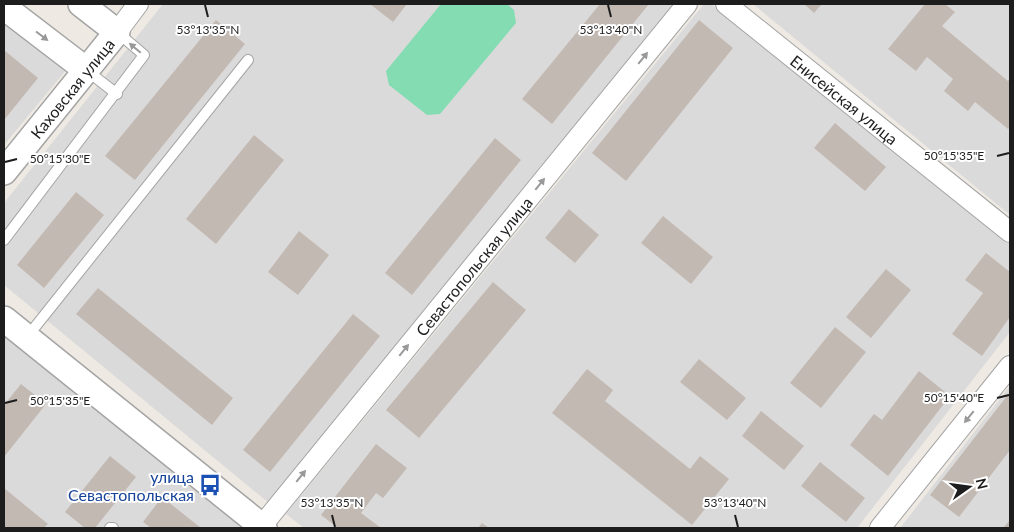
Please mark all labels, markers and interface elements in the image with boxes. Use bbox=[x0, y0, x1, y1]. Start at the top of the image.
text: 53°13'35"N bbox=[177, 22, 239, 37]
text: 53°13'40"N bbox=[580, 22, 642, 37]
one-way arrow bbox=[36, 31, 49, 41]
street label: Каховская улица bbox=[26, 34, 118, 142]
one-way arrow bbox=[129, 42, 142, 53]
street label: Енисейская улица bbox=[787, 50, 902, 148]
one-way arrow bbox=[637, 52, 648, 65]
text: 50°15'35"E bbox=[924, 148, 984, 163]
text: 50°15'30"E bbox=[30, 151, 90, 166]
one-way arrow bbox=[534, 178, 545, 191]
street label: Севастопольская улица bbox=[411, 193, 536, 339]
one-way arrow bbox=[398, 344, 409, 357]
text: 50°15'40"E bbox=[924, 390, 984, 405]
text: 50°15'35"E bbox=[30, 393, 90, 408]
one-way arrow bbox=[963, 410, 974, 423]
north arrow bbox=[944, 462, 994, 512]
place label: улица Севастопольская bbox=[68, 467, 194, 504]
one-way arrow bbox=[296, 470, 307, 483]
bus stop icon: улица Севастопольская bbox=[197, 472, 223, 498]
text: N bbox=[973, 476, 992, 491]
text: 53°13'35"N bbox=[301, 495, 363, 510]
text: 53°13'40"N bbox=[704, 495, 766, 510]

